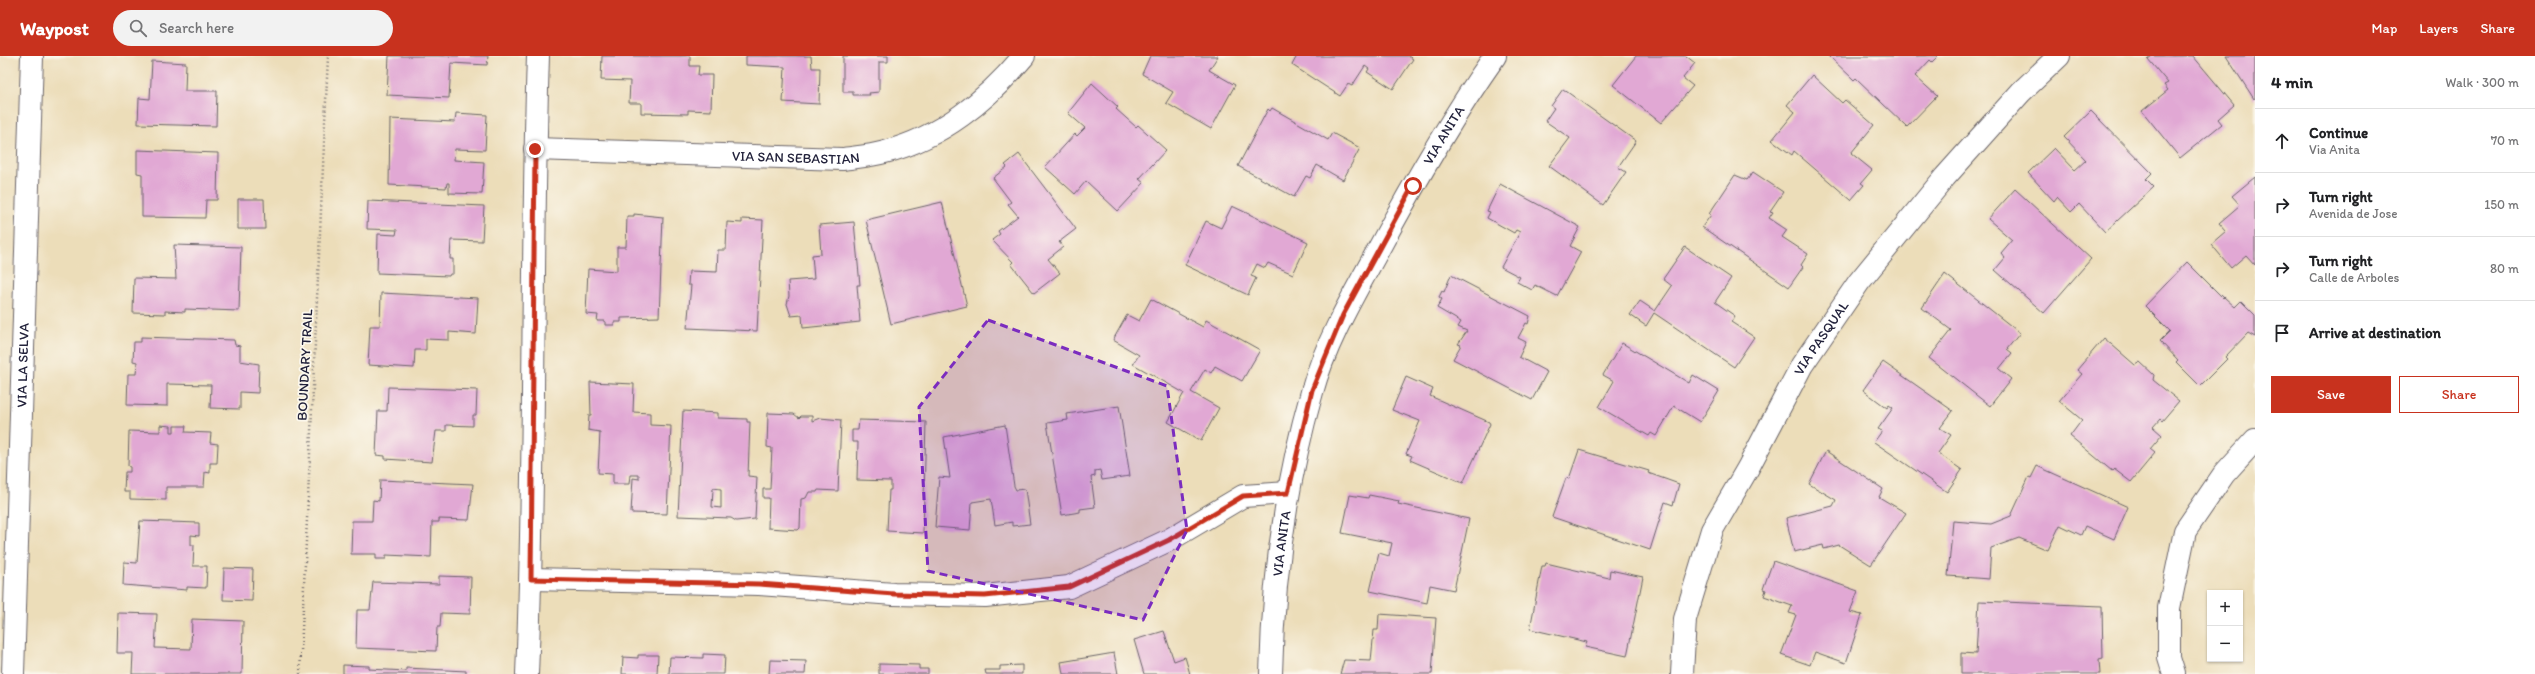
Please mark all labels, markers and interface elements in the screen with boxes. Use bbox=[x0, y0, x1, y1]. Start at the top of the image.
search box bbox=[113, 10, 393, 46]
text: Waypost bbox=[20, 17, 89, 40]
icon: search bbox=[127, 17, 149, 39]
text: Search here bbox=[159, 19, 234, 37]
text: Map bbox=[2372, 20, 2397, 37]
text: Layers bbox=[2419, 20, 2458, 37]
text: Share bbox=[2480, 20, 2515, 37]
text: 4 min bbox=[2271, 72, 2313, 92]
text: Walk · 300 m bbox=[2445, 75, 2519, 90]
street label: VIA ANITA bbox=[1419, 102, 1468, 168]
text: Continue bbox=[2309, 124, 2368, 142]
icon: ahead bbox=[2271, 130, 2293, 152]
text: 70 m bbox=[2491, 133, 2519, 148]
route end bbox=[526, 140, 544, 158]
text: Via Anita bbox=[2309, 142, 2360, 157]
street label: VIA SAN SEBASTIAN bbox=[732, 147, 861, 167]
route start bbox=[1404, 177, 1422, 195]
text: Turn right bbox=[2309, 188, 2373, 206]
icon: right bbox=[2271, 194, 2293, 216]
text: 150 m bbox=[2484, 197, 2519, 212]
text: Avenida de Jose bbox=[2309, 206, 2398, 221]
text: Turn right bbox=[2309, 252, 2373, 270]
icon: right bbox=[2271, 258, 2293, 280]
text: 80 m bbox=[2490, 261, 2519, 276]
text: Calle de Arboles bbox=[2309, 270, 2399, 285]
street label: VIA PASQUAL bbox=[1790, 298, 1852, 378]
street label: BOUNDARY TRAIL bbox=[294, 309, 316, 421]
icon: arrive bbox=[2271, 322, 2293, 344]
street label: VIA LA SELVA bbox=[13, 323, 32, 408]
text: Arrive at destination bbox=[2309, 324, 2441, 342]
button: Save bbox=[2271, 376, 2391, 413]
button: Share bbox=[2399, 376, 2519, 413]
street label: VIA ANITA bbox=[1269, 509, 1294, 577]
map controls bbox=[2207, 590, 2243, 662]
button: + bbox=[2207, 590, 2243, 626]
button: − bbox=[2207, 626, 2243, 662]

